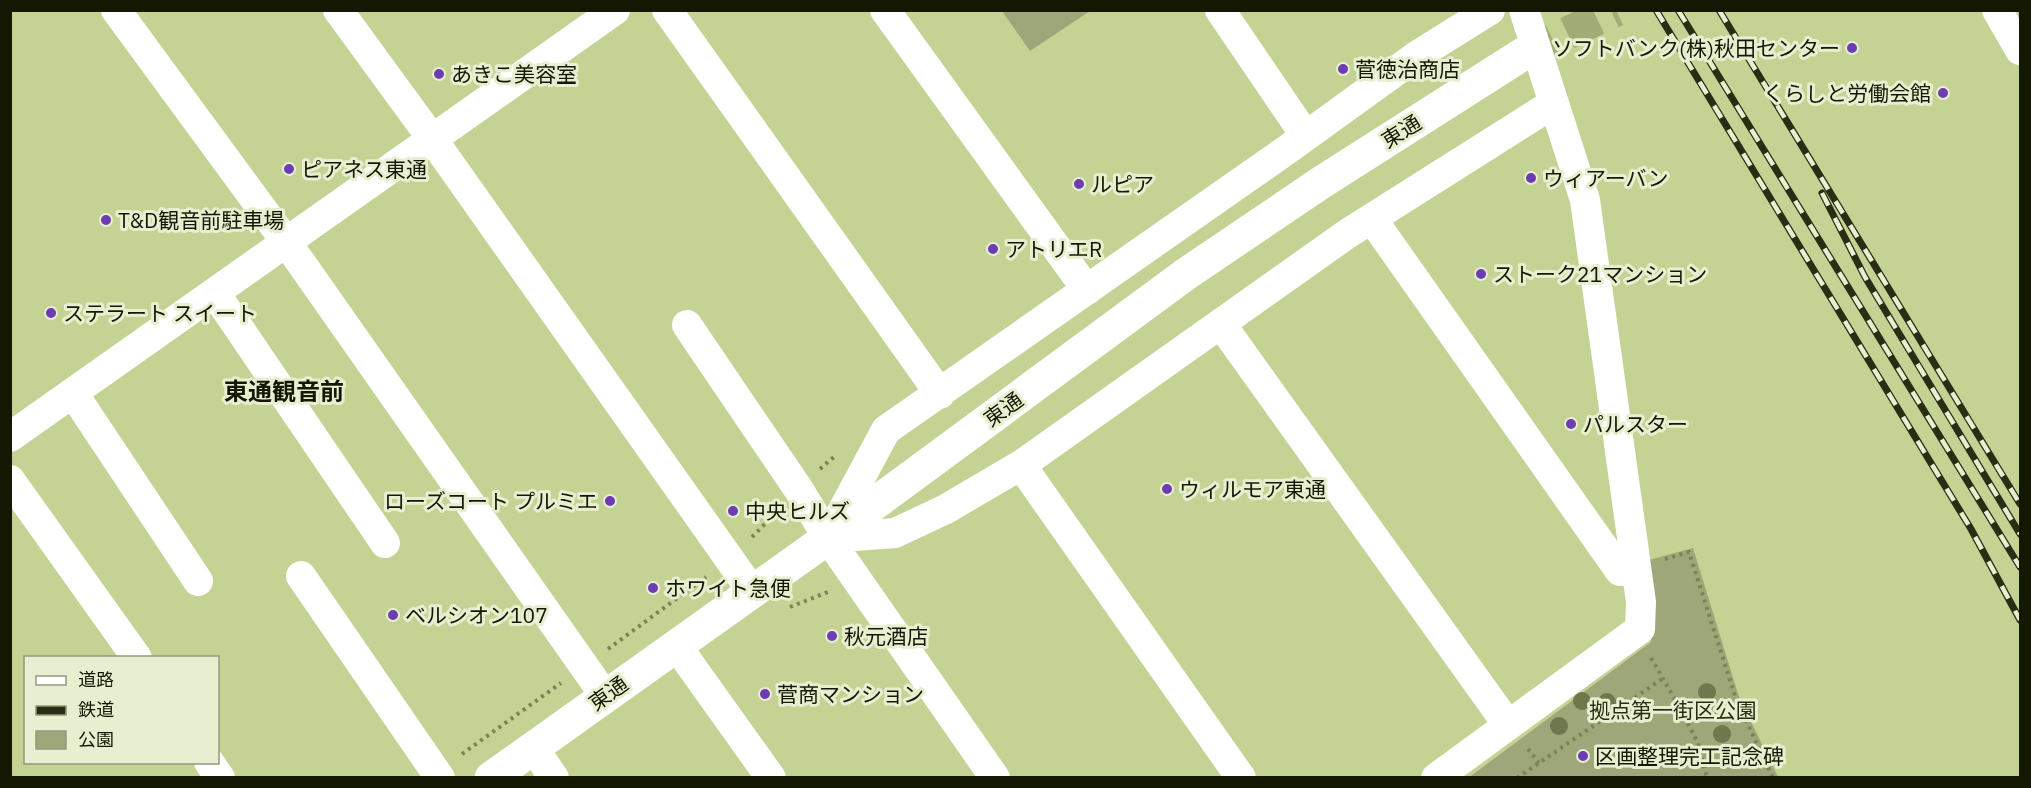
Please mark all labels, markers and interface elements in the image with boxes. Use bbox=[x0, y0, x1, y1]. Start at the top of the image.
place label: ソフトバンク(株)秋田センター bbox=[1552, 34, 1840, 62]
marker: ソフトバンク(株)秋田センター bbox=[1845, 41, 1859, 55]
place label: 菅徳治商店 bbox=[1355, 55, 1460, 83]
place label: あきこ美容室 bbox=[451, 60, 577, 88]
marker: 菅徳治商店 bbox=[1336, 62, 1350, 76]
marker: あきこ美容室 bbox=[432, 67, 446, 81]
place label: くらしと労働会館 bbox=[1763, 79, 1931, 107]
marker: くらしと労働会館 bbox=[1936, 86, 1950, 100]
street label: 東通 bbox=[1376, 108, 1426, 154]
place label: ピアネス東通 bbox=[301, 155, 427, 183]
marker: ピアネス東通 bbox=[282, 162, 296, 176]
place label: ウィアーバン bbox=[1543, 164, 1669, 192]
place label: ルピア bbox=[1091, 170, 1154, 198]
marker: ウィアーバン bbox=[1524, 171, 1538, 185]
marker: ルピア bbox=[1072, 177, 1086, 191]
place label: T&D観音前駐車場 bbox=[118, 206, 284, 234]
marker: T&D観音前駐車場 bbox=[99, 213, 113, 227]
place label: アトリエR bbox=[1005, 235, 1102, 263]
marker: アトリエR bbox=[986, 242, 1000, 256]
place label: ストーク21マンション bbox=[1493, 260, 1707, 288]
marker: ストーク21マンション bbox=[1474, 267, 1488, 281]
place label: ステラート スイート bbox=[63, 299, 257, 327]
marker: ステラート スイート bbox=[44, 306, 58, 320]
district label: 東通観音前 bbox=[224, 375, 344, 407]
street label: 東通 bbox=[978, 385, 1028, 433]
place label: パルスター bbox=[1583, 410, 1688, 438]
marker: パルスター bbox=[1564, 417, 1578, 431]
place label: ウィルモア東通 bbox=[1179, 475, 1326, 503]
marker: ウィルモア東通 bbox=[1160, 482, 1174, 496]
place label: ローズコート プルミエ bbox=[384, 487, 598, 515]
marker: ローズコート プルミエ bbox=[603, 494, 617, 508]
place label: 中央ヒルズ bbox=[745, 497, 850, 525]
marker: 中央ヒルズ bbox=[726, 504, 740, 518]
place label: ホワイト急便 bbox=[665, 574, 791, 602]
marker: ホワイト急便 bbox=[646, 581, 660, 595]
place label: ベルシオン107 bbox=[405, 601, 548, 629]
marker: ベルシオン107 bbox=[386, 608, 400, 622]
place label: 秋元酒店 bbox=[844, 622, 928, 650]
marker: 秋元酒店 bbox=[825, 629, 839, 643]
legend bbox=[24, 656, 219, 764]
text: 道路 bbox=[78, 668, 114, 691]
street label: 東通 bbox=[583, 669, 633, 717]
place label: 菅商マンション bbox=[777, 680, 924, 708]
marker: 菅商マンション bbox=[758, 687, 772, 701]
park label: 拠点第一街区公園 bbox=[1589, 696, 1757, 724]
text: 鉄道 bbox=[78, 698, 114, 721]
text: 公園 bbox=[78, 728, 114, 751]
place label: 区画整理完工記念碑 bbox=[1595, 742, 1784, 770]
marker: 区画整理完工記念碑 bbox=[1576, 749, 1590, 763]

